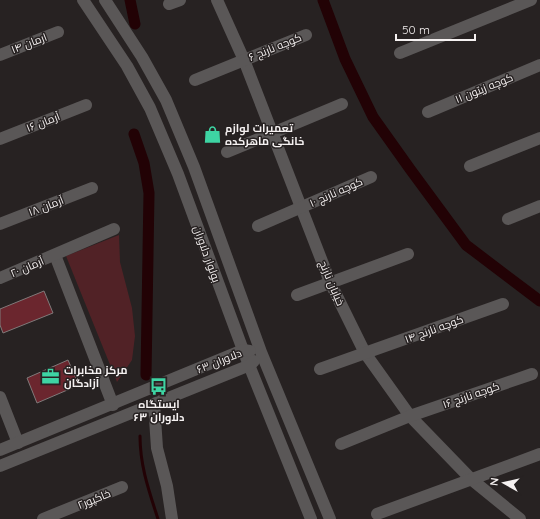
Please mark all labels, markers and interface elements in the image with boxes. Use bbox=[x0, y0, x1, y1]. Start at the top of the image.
scale bar bbox=[396, 16, 475, 42]
text: 50 m bbox=[402, 22, 430, 37]
street label: ارمان ۱۴ bbox=[9, 30, 49, 56]
street label: کوچه نارنج ۶ bbox=[246, 30, 304, 65]
street label: کوچه زیتون ۱۱ bbox=[453, 70, 515, 106]
street label: آرمان ۱۶ bbox=[24, 109, 62, 135]
place label: تعمیرات لوازم خانگی ماهرکده bbox=[225, 121, 304, 148]
shop icon: تعمیرات لوازم خانگی ماهرکده bbox=[202, 124, 222, 144]
street label: کوچه نارنج ۱۰ bbox=[307, 174, 365, 211]
street label: آرمان ۱۸ bbox=[26, 193, 66, 219]
street label: بولوار دلاوران bbox=[190, 224, 224, 284]
street label: آرمان ۲۰ bbox=[8, 254, 46, 280]
street label: خیابان نارنج bbox=[315, 258, 348, 308]
street label: کوچه نارنج ۱۴ bbox=[403, 312, 466, 347]
street label: دلاوران ۶۳ bbox=[194, 346, 244, 376]
place label: مرکز مخابرات آزادگان bbox=[64, 363, 127, 390]
office icon: مرکز مخابرات آزادگان bbox=[41, 366, 61, 386]
bus stop icon: ایستگاه دلاوران ۶۳ bbox=[149, 376, 169, 396]
street label: کوچه نارنج ۱۶ bbox=[441, 379, 502, 412]
place label: ایستگاه دلاوران ۶۳ bbox=[134, 397, 184, 425]
north arrow bbox=[484, 463, 524, 503]
text: N bbox=[487, 477, 502, 487]
street label: خاکپور۲ bbox=[75, 486, 113, 512]

